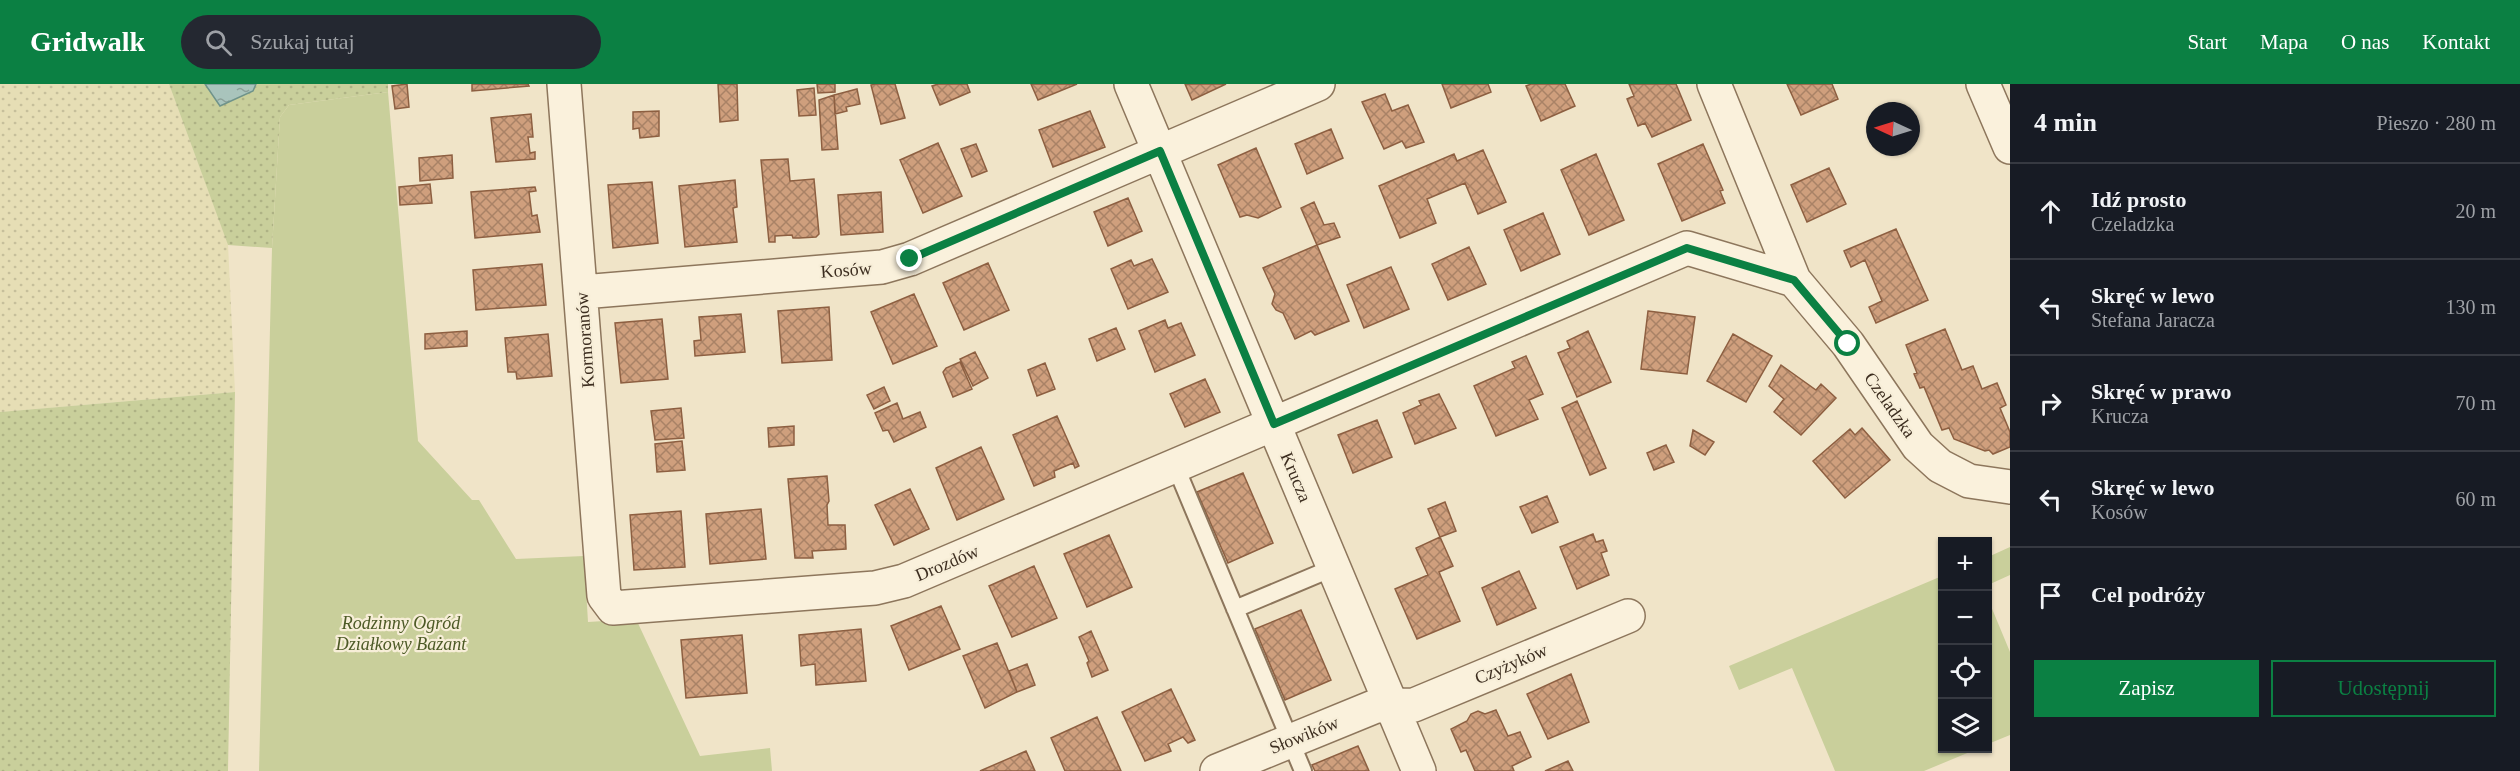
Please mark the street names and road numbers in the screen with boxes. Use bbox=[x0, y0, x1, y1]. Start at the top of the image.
street label: Kosów bbox=[820, 258, 872, 282]
street label: Kormoranów bbox=[572, 291, 598, 389]
street label: Czeladzka bbox=[1860, 369, 1920, 441]
street label: Krucza bbox=[1277, 449, 1315, 505]
street label: Drozdów bbox=[912, 541, 982, 585]
street label: Czyżyków bbox=[1472, 640, 1550, 688]
street label: Słowików bbox=[1266, 712, 1342, 758]

